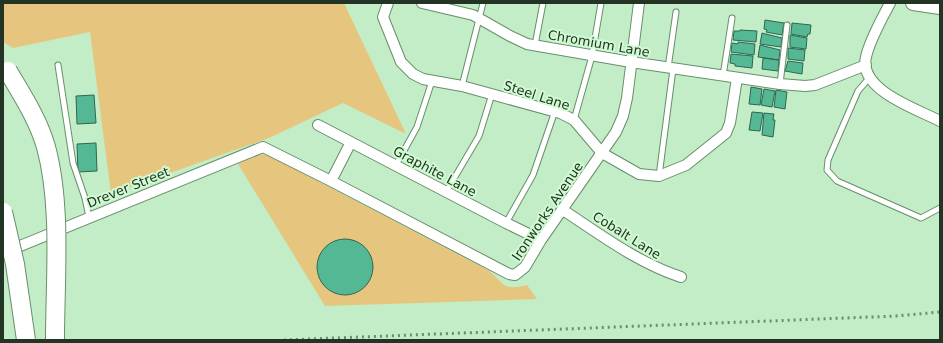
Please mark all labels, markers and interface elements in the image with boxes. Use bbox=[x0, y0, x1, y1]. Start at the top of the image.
street label: Chromium Lane bbox=[547, 27, 651, 60]
street label: Steel Lane bbox=[502, 78, 572, 113]
street label: Graphite Lane bbox=[391, 143, 479, 200]
street label: Ironworks Avenue bbox=[509, 159, 586, 263]
street label: Drever Street bbox=[85, 164, 172, 211]
street label: Cobalt Lane bbox=[590, 209, 664, 262]

